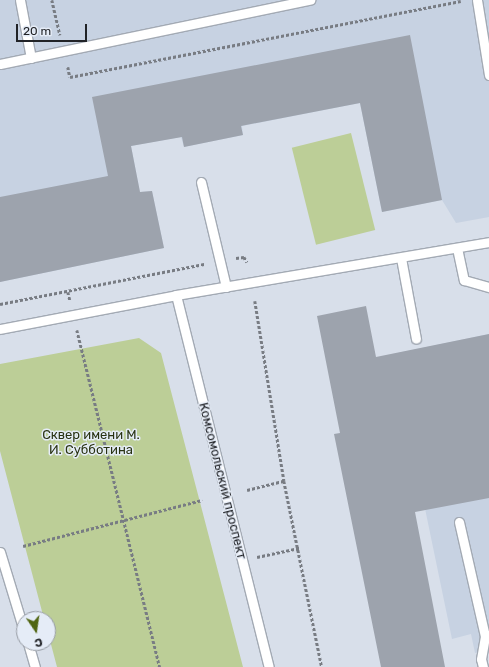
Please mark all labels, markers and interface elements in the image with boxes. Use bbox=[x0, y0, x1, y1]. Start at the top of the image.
scale bar bbox=[18, 16, 89, 42]
text: 20 m bbox=[23, 24, 51, 38]
street label: Комсомольский проспект bbox=[195, 401, 249, 561]
park label: Сквер имени М. И. Субботина bbox=[42, 428, 140, 459]
north arrow bbox=[16, 611, 56, 651]
text: С bbox=[33, 635, 44, 649]

